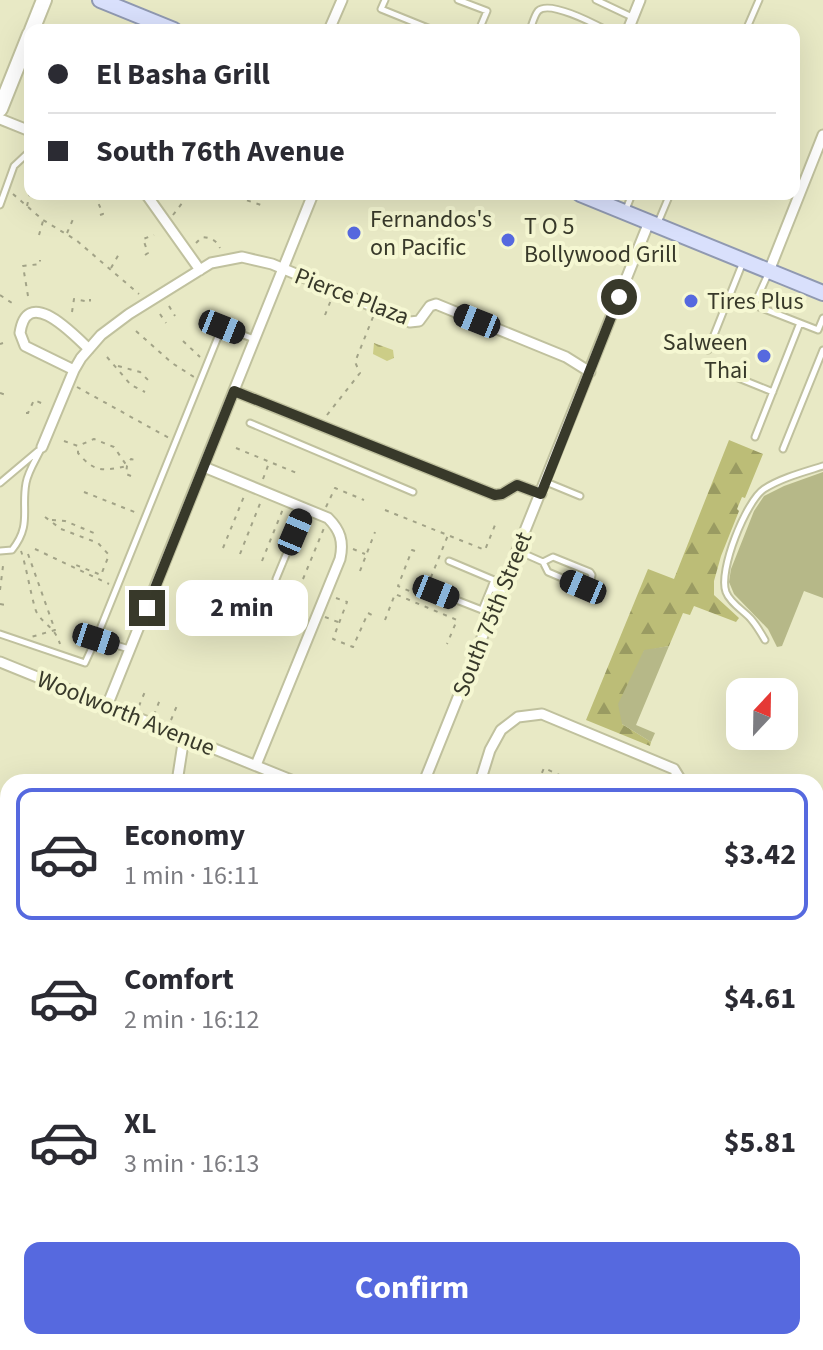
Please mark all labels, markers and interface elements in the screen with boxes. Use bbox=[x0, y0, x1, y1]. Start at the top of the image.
text: El Basha Grill bbox=[96, 53, 270, 96]
text: South 76th Avenue bbox=[96, 130, 345, 173]
place label: Fernandos's on Pacific bbox=[370, 202, 492, 265]
place label: T O 5 Bollywood Grill bbox=[524, 209, 677, 272]
marker: Fernandos's on Pacific bbox=[345, 224, 363, 242]
marker: T O 5 Bollywood Grill bbox=[499, 231, 517, 249]
street label: Pierce Plaza bbox=[289, 259, 414, 334]
route start bbox=[601, 279, 637, 315]
place label: Tires Plus bbox=[707, 284, 803, 319]
marker: Tires Plus bbox=[682, 292, 700, 310]
car bbox=[450, 301, 504, 341]
car bbox=[195, 307, 249, 347]
place label: Salween Thai bbox=[663, 325, 748, 388]
marker: Salween Thai bbox=[755, 347, 773, 365]
car bbox=[275, 505, 315, 559]
street label: South 75th Street bbox=[443, 527, 541, 702]
car bbox=[556, 567, 610, 607]
car bbox=[409, 572, 463, 612]
callout: 2 min bbox=[175, 580, 307, 636]
text: 2 min bbox=[210, 589, 274, 626]
route end bbox=[129, 590, 165, 626]
car bbox=[69, 620, 123, 658]
street label: Woolworth Avenue bbox=[31, 662, 220, 765]
north arrow bbox=[726, 678, 798, 750]
map controls bbox=[726, 678, 798, 750]
text: Economy bbox=[124, 814, 245, 857]
icon: car bbox=[28, 818, 100, 890]
text: $3.42 bbox=[724, 833, 796, 876]
text: 1 min · 16:11 bbox=[124, 857, 259, 894]
text: Comfort bbox=[124, 958, 234, 1001]
icon: car bbox=[28, 962, 100, 1034]
text: $4.61 bbox=[724, 977, 796, 1020]
text: 2 min · 16:12 bbox=[124, 1001, 259, 1038]
text: XL bbox=[124, 1102, 157, 1145]
icon: car bbox=[28, 1106, 100, 1178]
text: $5.81 bbox=[724, 1121, 796, 1164]
text: 3 min · 16:13 bbox=[124, 1145, 259, 1182]
button: Confirm bbox=[24, 1242, 800, 1334]

